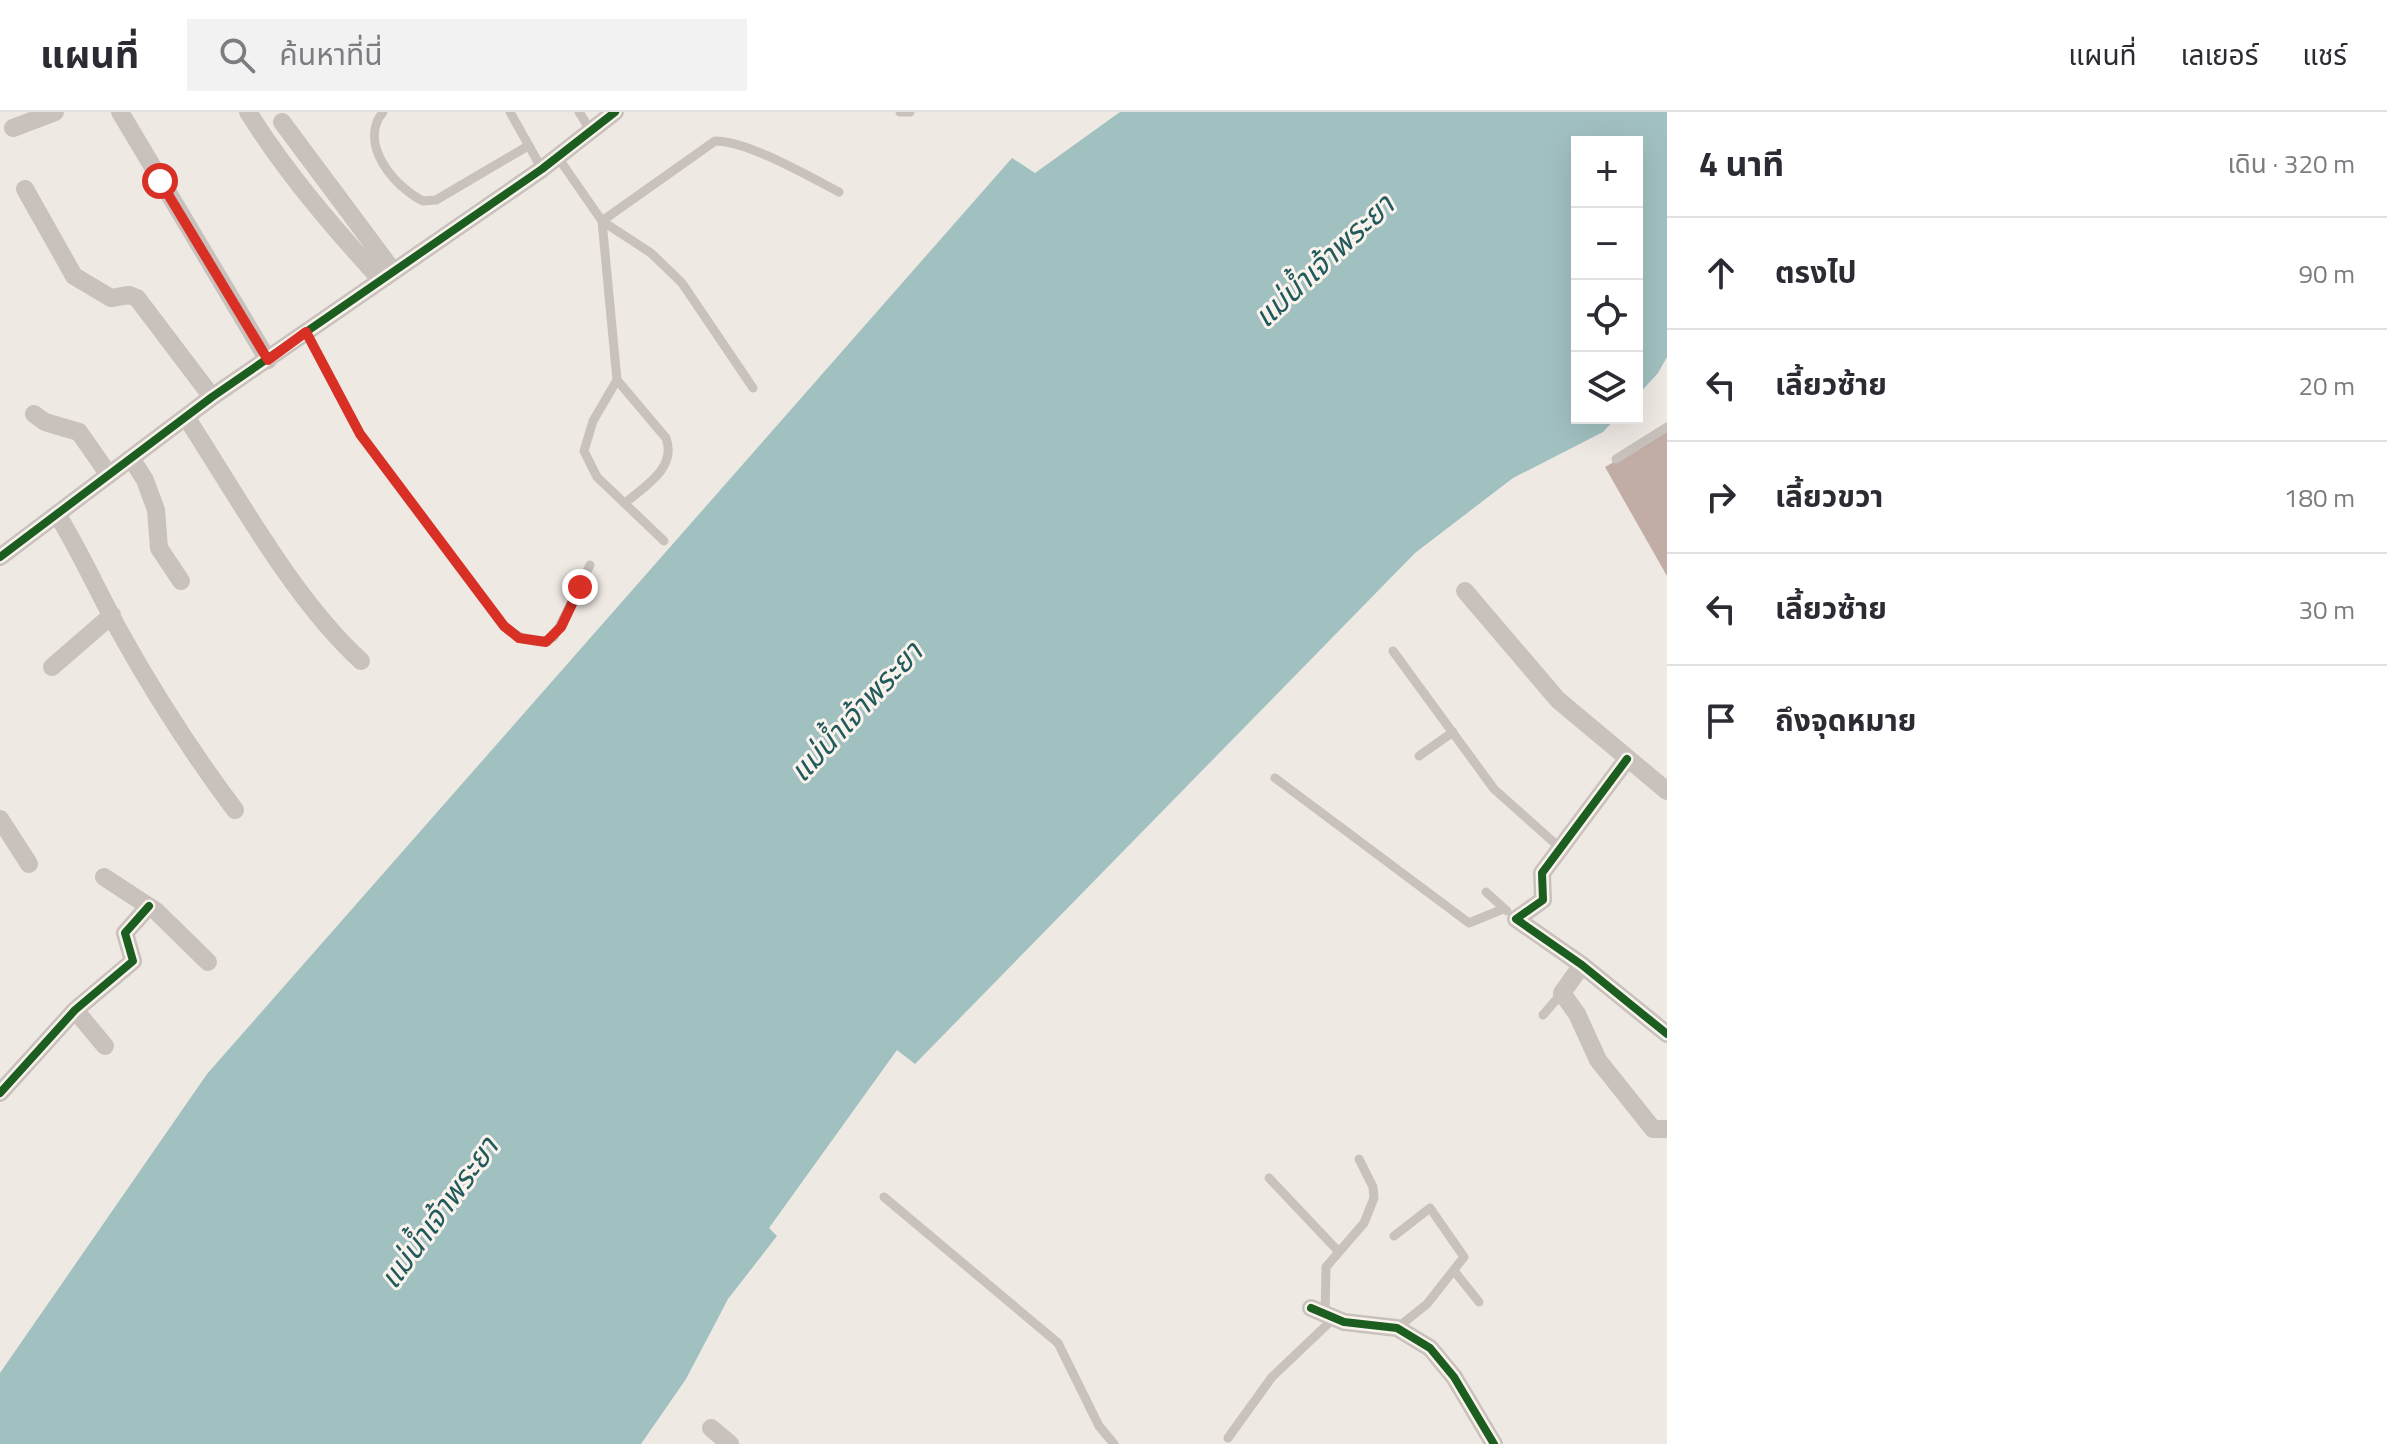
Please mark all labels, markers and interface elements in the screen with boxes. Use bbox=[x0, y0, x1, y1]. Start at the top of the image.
search box bbox=[187, 19, 747, 91]
text: แผนที่ bbox=[40, 25, 139, 83]
text: ค้นหาที่นี่ bbox=[279, 31, 383, 77]
icon: search bbox=[215, 33, 259, 77]
text: แผนที่ bbox=[2068, 33, 2137, 76]
text: เลเยอร์ bbox=[2181, 33, 2258, 76]
text: แชร์ bbox=[2302, 33, 2347, 76]
map controls bbox=[1571, 136, 1643, 424]
button: + bbox=[1571, 136, 1643, 208]
text: 4 นาที bbox=[1699, 137, 1784, 189]
text: เดิน · 320 m bbox=[2227, 144, 2355, 183]
route start bbox=[142, 163, 178, 199]
water label: แม่น้ำเจ้าพระยา bbox=[1243, 182, 1405, 338]
button: − bbox=[1571, 208, 1643, 280]
text: ตรงไป bbox=[1775, 249, 1857, 295]
icon: ahead bbox=[1699, 251, 1743, 295]
text: 90 m bbox=[2298, 254, 2355, 293]
button: locate bbox=[1571, 280, 1643, 352]
button: layers bbox=[1571, 352, 1643, 424]
text: เลี้ยวซ้าย bbox=[1775, 361, 1887, 407]
icon: left bbox=[1699, 363, 1743, 407]
text: 20 m bbox=[2298, 366, 2355, 405]
text: เลี้ยวขวา bbox=[1775, 473, 1883, 519]
icon: right bbox=[1699, 475, 1743, 519]
text: 180 m bbox=[2284, 478, 2355, 517]
route end bbox=[562, 569, 598, 605]
text: เลี้ยวซ้าย bbox=[1775, 585, 1887, 631]
icon: left bbox=[1699, 587, 1743, 631]
text: 30 m bbox=[2298, 590, 2355, 629]
water label: แม่น้ำเจ้าพระยา bbox=[778, 629, 934, 792]
text: ถึงจุดหมาย bbox=[1775, 697, 1916, 743]
icon: arrive bbox=[1699, 699, 1743, 743]
water label: แม่น้ำเจ้าพระยา bbox=[367, 1126, 510, 1298]

